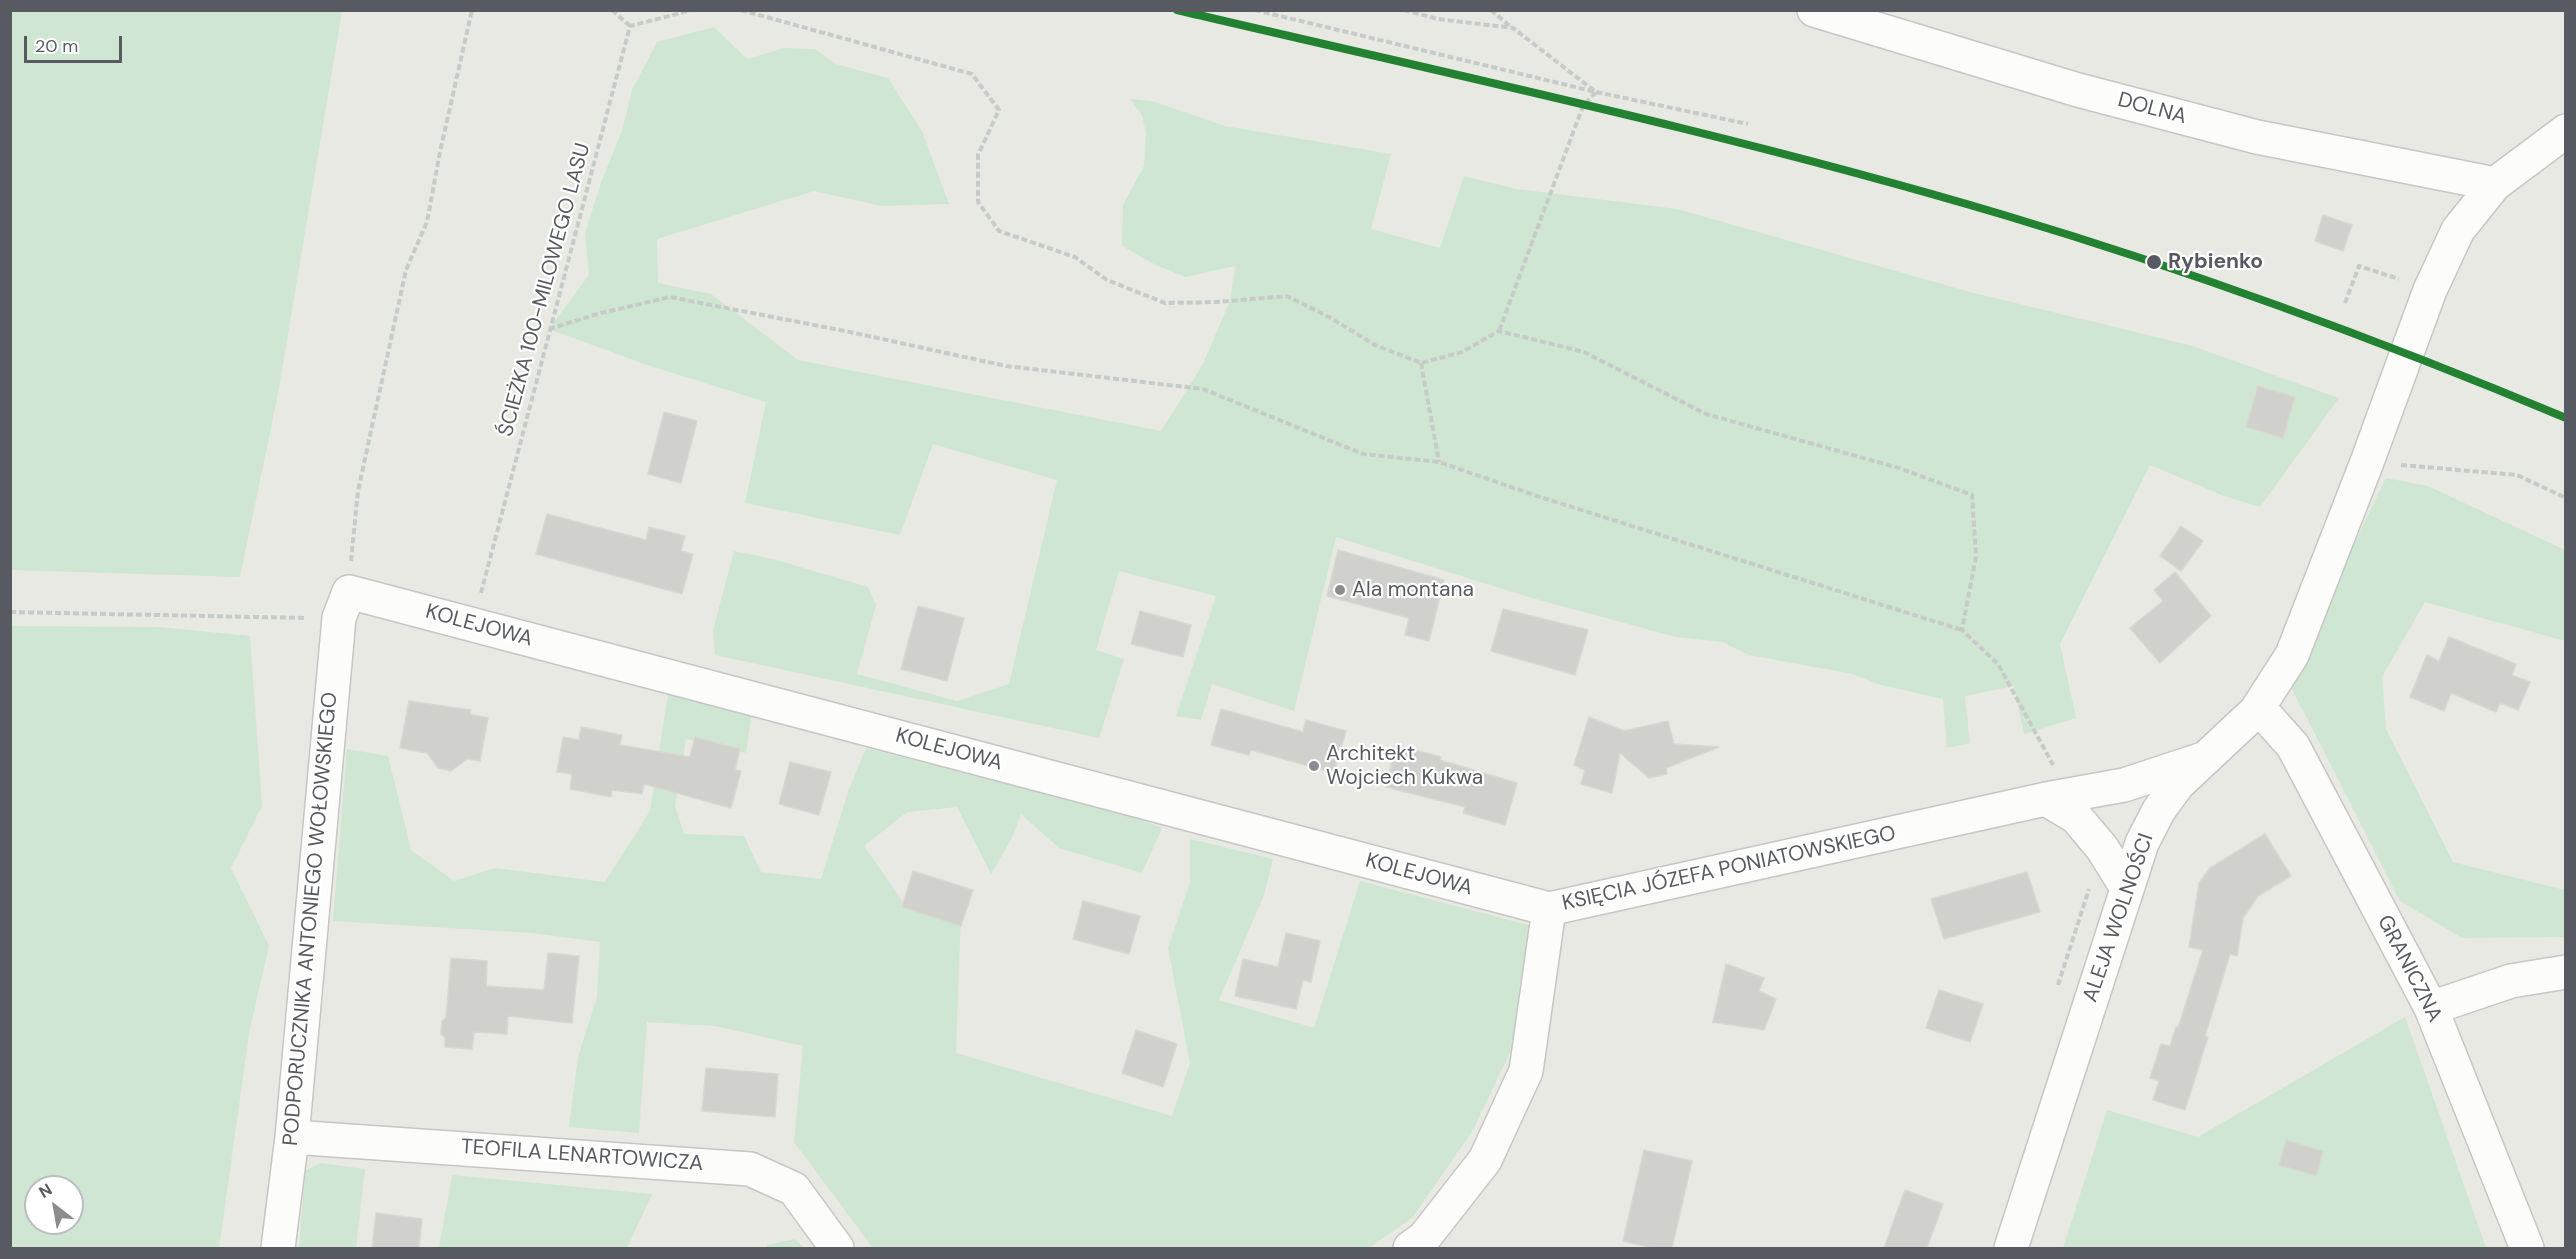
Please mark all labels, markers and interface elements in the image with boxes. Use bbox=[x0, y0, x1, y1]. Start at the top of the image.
scale bar bbox=[27, 24, 124, 62]
text: 20 m bbox=[35, 34, 78, 58]
street label: DOLNA bbox=[2115, 88, 2189, 130]
street label: ŚCIEŻKA 100-MILOWEGO LASU bbox=[494, 141, 596, 439]
place label: Rybienko bbox=[2168, 249, 2263, 275]
marker: Rybienko bbox=[2145, 253, 2163, 271]
place label: Ala montana bbox=[1352, 577, 1474, 603]
marker: Ala montana bbox=[1333, 583, 1347, 597]
street label: KOLEJOWA bbox=[423, 600, 535, 652]
street label: PODPORUCZNIKA ANTONIEGO WOŁOWSKIEGO bbox=[279, 691, 343, 1147]
street label: KOLEJOWA bbox=[893, 724, 1005, 776]
place label: Architekt Wojciech Kukwa bbox=[1326, 741, 1483, 791]
marker: Architekt Wojciech Kukwa bbox=[1307, 759, 1321, 773]
street label: KSIĘCIA JÓZEFA PONIATOWSKIEGO bbox=[1560, 821, 1898, 917]
street label: ALEJA WOLNOŚCI bbox=[2078, 831, 2160, 1005]
street label: KOLEJOWA bbox=[1363, 849, 1475, 901]
street label: GRANICZNA bbox=[2371, 911, 2447, 1027]
street label: TEOFILA LENARTOWICZA bbox=[460, 1135, 704, 1177]
north arrow bbox=[24, 1175, 84, 1235]
text: N bbox=[35, 1179, 56, 1203]

